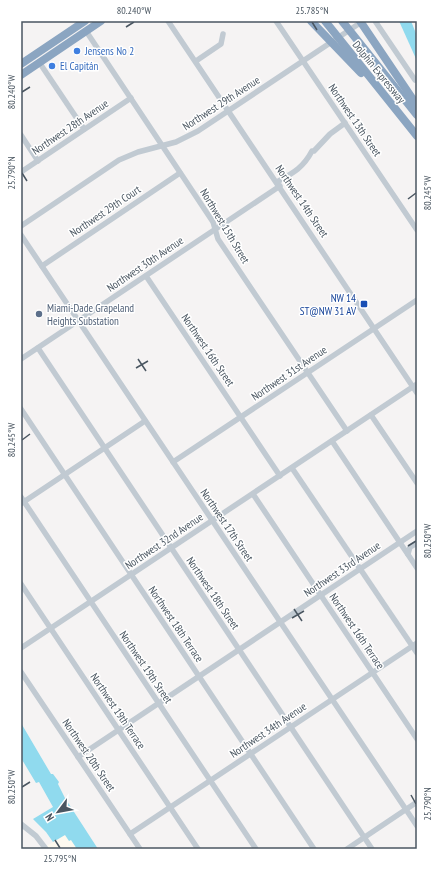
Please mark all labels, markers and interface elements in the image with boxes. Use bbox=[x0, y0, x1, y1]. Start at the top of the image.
text: 80.240°W bbox=[117, 4, 151, 17]
text: 25.785°N bbox=[295, 4, 329, 17]
street label: Dolphin Expressway bbox=[350, 38, 409, 107]
place label: Jensens No 2 bbox=[84, 44, 134, 58]
marker: Jensens No 2 bbox=[72, 46, 82, 56]
place label: El Capitán bbox=[60, 59, 99, 73]
marker: El Capitán bbox=[47, 61, 57, 71]
street label: Northwest 29th Avenue bbox=[180, 73, 263, 133]
text: 80.240°W bbox=[5, 75, 18, 109]
street label: Northwest 13th Street bbox=[326, 81, 384, 159]
street label: Northwest 28th Avenue bbox=[29, 96, 111, 158]
text: 25.790°N bbox=[5, 156, 18, 190]
street label: Northwest 14th Street bbox=[273, 162, 331, 240]
text: 80.245°W bbox=[421, 176, 434, 210]
street label: Northwest 29th Court bbox=[67, 182, 143, 240]
street label: Northwest 15th Street bbox=[197, 186, 253, 266]
street label: Northwest 30th Avenue bbox=[104, 233, 186, 295]
place label: NW 14 ST@NW 31 AV bbox=[300, 291, 357, 318]
marker: NW 14 ST@NW 31 AV bbox=[359, 299, 369, 309]
place label: Miami-Dade Grapeland Heights Substation bbox=[47, 301, 134, 328]
marker: Miami-Dade Grapeland Heights Substation bbox=[34, 309, 44, 319]
street label: Northwest 16th Street bbox=[179, 311, 237, 389]
street label: Northwest 31st Avenue bbox=[248, 342, 330, 403]
text: 80.245°W bbox=[5, 423, 18, 457]
street label: Northwest 17th Street bbox=[198, 486, 256, 564]
street label: Northwest 32nd Avenue bbox=[122, 509, 206, 572]
text: 80.250°W bbox=[421, 524, 434, 558]
street label: Northwest 33rd Avenue bbox=[301, 538, 383, 600]
street label: Northwest 18th Street bbox=[184, 554, 242, 632]
street label: Northwest 18th Terrace bbox=[145, 583, 207, 665]
street label: Northwest 16th Terrace bbox=[326, 590, 388, 672]
street label: Northwest 19th Street bbox=[117, 628, 175, 706]
street label: Northwest 19th Terrace bbox=[87, 670, 149, 752]
street label: Northwest 34th Avenue bbox=[227, 699, 309, 761]
street label: Northwest 20th Street bbox=[60, 716, 118, 794]
text: 80.250°W bbox=[5, 770, 18, 804]
text: 25.790°N bbox=[421, 787, 434, 821]
north arrow bbox=[38, 792, 78, 832]
text: N bbox=[42, 811, 57, 824]
text: 25.795°N bbox=[43, 852, 77, 865]

